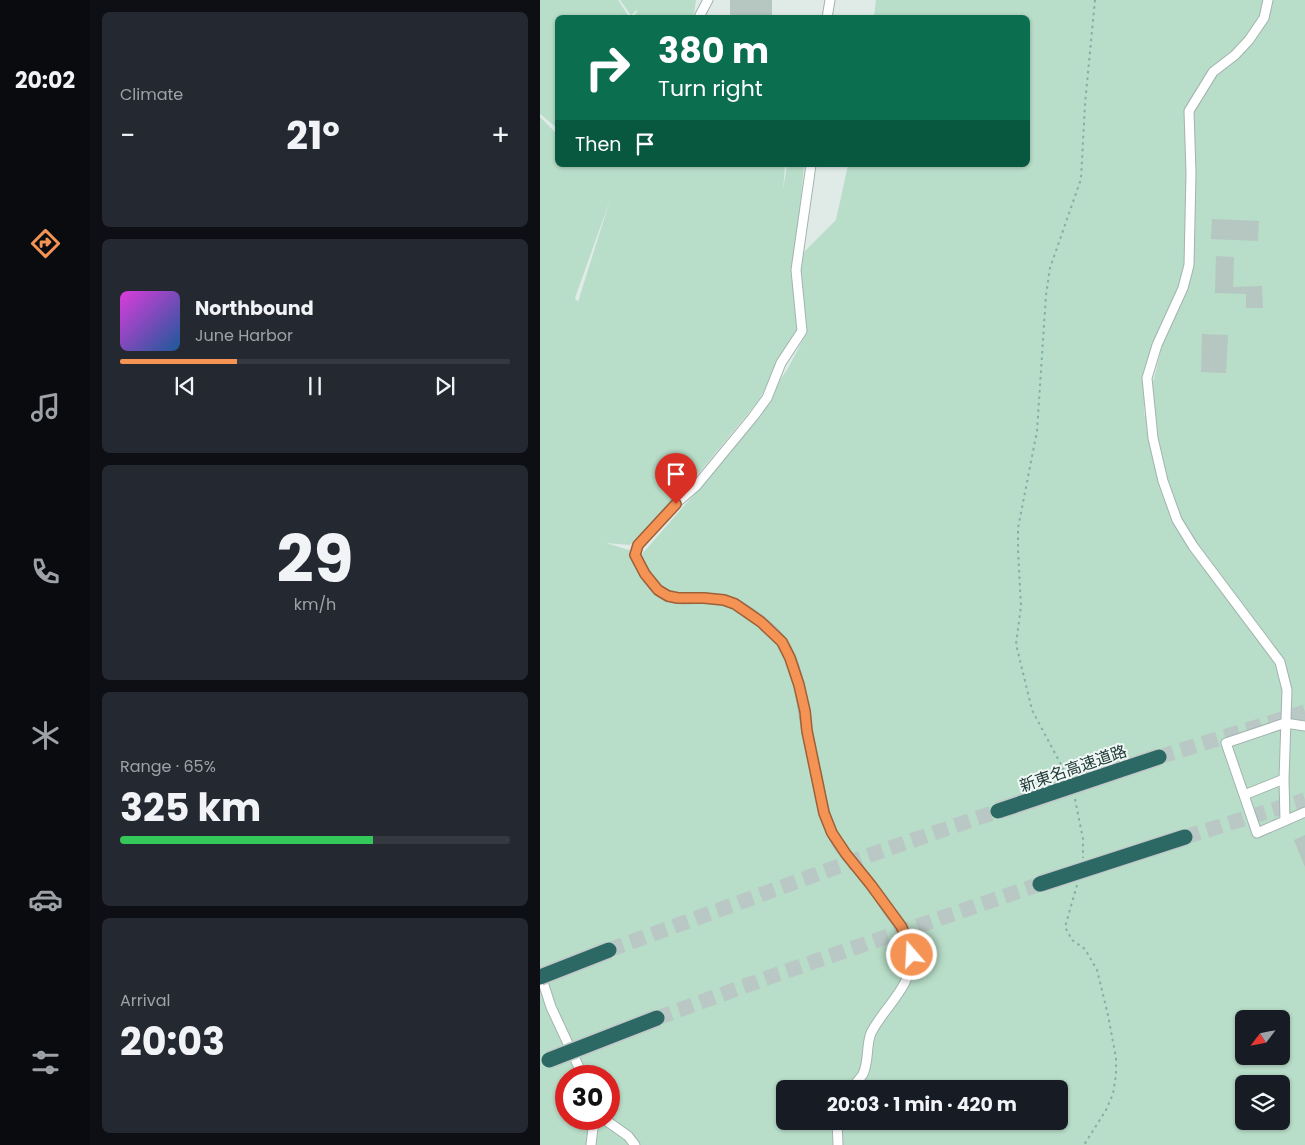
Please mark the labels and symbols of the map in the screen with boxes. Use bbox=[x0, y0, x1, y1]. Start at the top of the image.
pin bbox=[655, 453, 697, 504]
street label: 新東名高速道路 bbox=[1016, 739, 1130, 798]
position arrow bbox=[885, 928, 937, 980]
north arrow bbox=[1235, 1010, 1290, 1065]
speed limit sign: 30 bbox=[555, 1065, 620, 1130]

